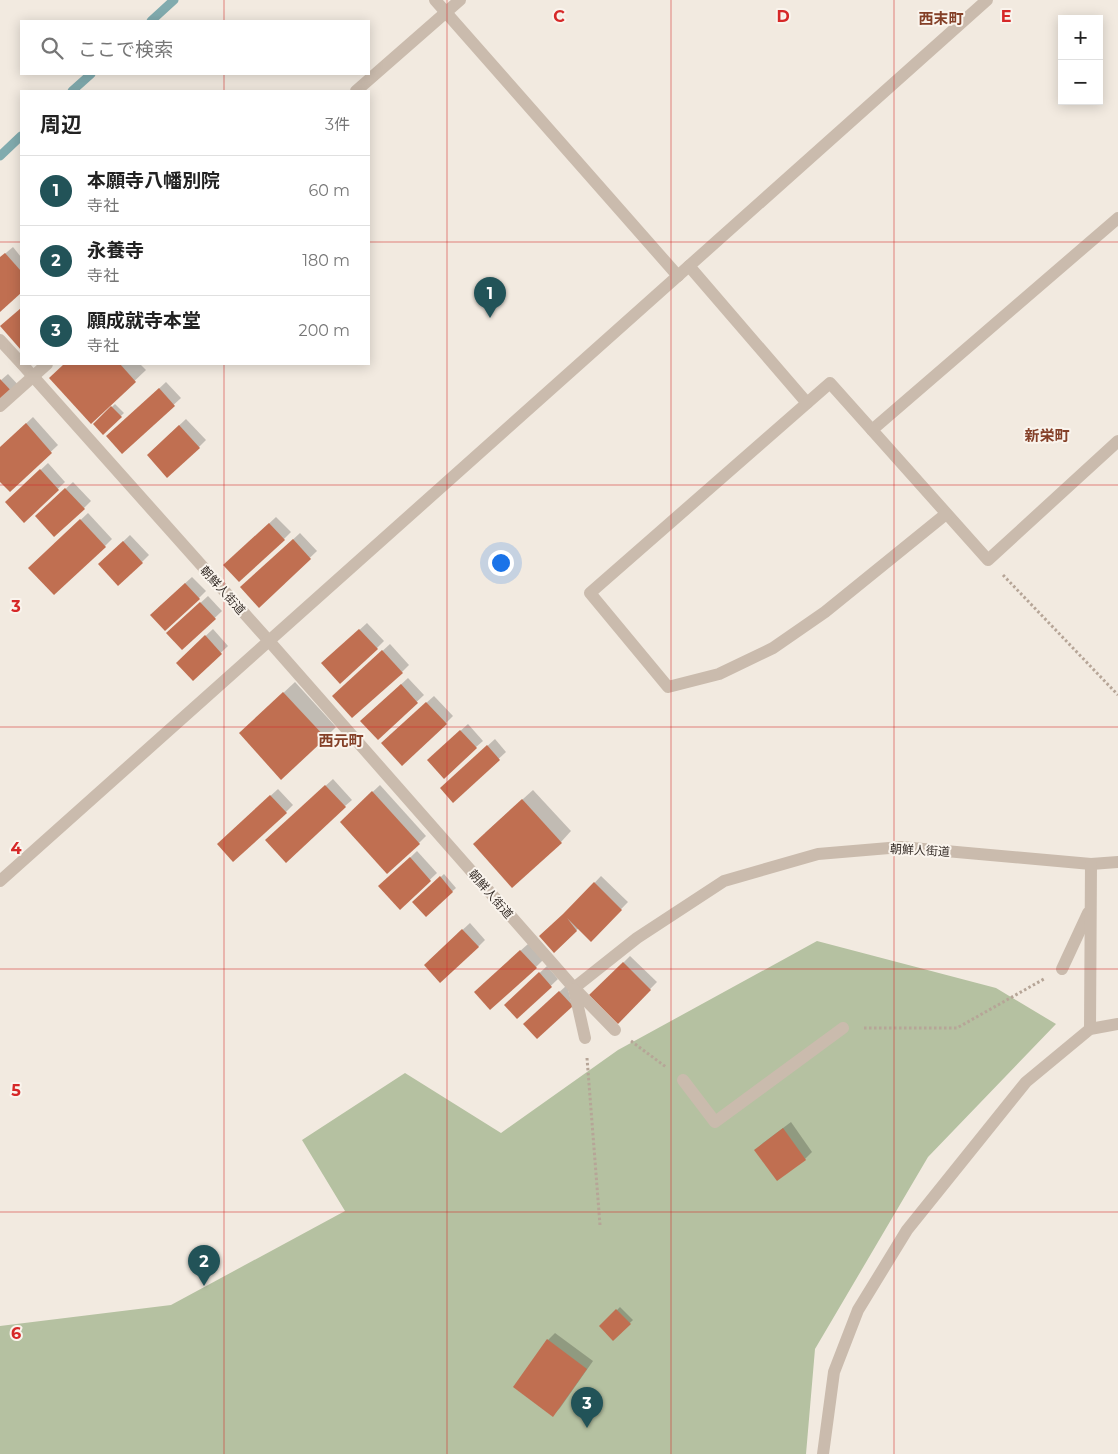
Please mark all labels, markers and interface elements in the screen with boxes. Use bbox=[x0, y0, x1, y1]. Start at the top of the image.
text: C bbox=[553, 7, 565, 26]
text: D bbox=[776, 7, 790, 26]
text: E bbox=[1001, 7, 1011, 26]
district label: 西末町 bbox=[918, 9, 964, 28]
map controls bbox=[1058, 15, 1103, 105]
button: + bbox=[1058, 15, 1103, 60]
search box bbox=[20, 20, 370, 75]
icon: search bbox=[38, 34, 66, 62]
text: ここで検索 bbox=[78, 38, 173, 61]
button: − bbox=[1058, 60, 1103, 105]
text: 周辺 bbox=[40, 112, 82, 137]
text: 3件 bbox=[325, 115, 350, 134]
text: 本願寺八幡別院 bbox=[87, 169, 220, 192]
text: 1 bbox=[53, 181, 59, 200]
text: 60 m bbox=[308, 181, 350, 200]
text: 寺社 bbox=[87, 196, 119, 215]
text: 永養寺 bbox=[87, 239, 144, 262]
text: 2 bbox=[51, 251, 61, 270]
text: 180 m bbox=[302, 251, 350, 270]
text: 寺社 bbox=[87, 266, 119, 285]
pin: 1 bbox=[474, 277, 506, 318]
text: 願成就寺本堂 bbox=[87, 309, 201, 332]
text: 3 bbox=[51, 321, 61, 340]
text: 200 m bbox=[299, 321, 350, 340]
text: 寺社 bbox=[87, 336, 119, 355]
district label: 新栄町 bbox=[1024, 426, 1070, 445]
your location bbox=[488, 550, 514, 576]
street label: 朝鮮人街道 bbox=[197, 563, 249, 617]
text: 3 bbox=[10, 597, 21, 616]
district label: 西元町 bbox=[318, 731, 364, 750]
text: 4 bbox=[10, 839, 22, 858]
street label: 朝鮮人街道 bbox=[890, 841, 950, 859]
street label: 朝鮮人街道 bbox=[466, 866, 516, 922]
text: 5 bbox=[11, 1081, 21, 1100]
pin: 2 bbox=[188, 1245, 220, 1286]
text: 6 bbox=[11, 1324, 21, 1343]
pin: 3 bbox=[571, 1387, 603, 1428]

